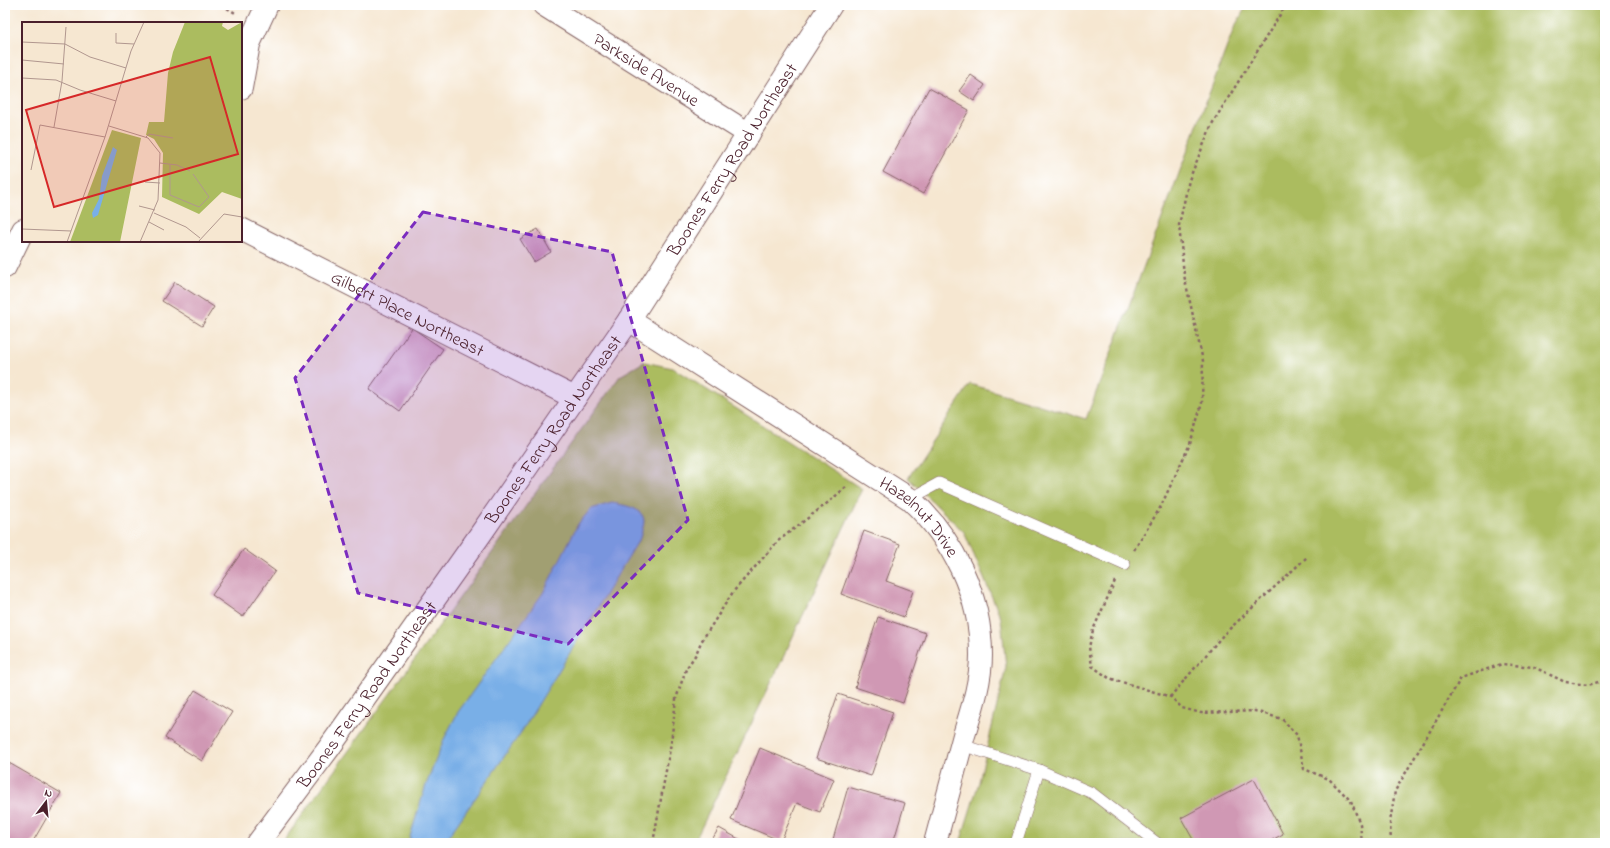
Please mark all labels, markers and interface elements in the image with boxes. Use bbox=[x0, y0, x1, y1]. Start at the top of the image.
inset map bbox=[22, 22, 242, 242]
street label: Parkside Avenue bbox=[587, 28, 704, 115]
street label: Boones Ferry Road Northeast bbox=[661, 59, 805, 263]
street label: Gilbert Place Northeast bbox=[326, 266, 488, 365]
street label: Boones Ferry Road Northeast bbox=[479, 331, 630, 532]
street label: Hazelnut Drive bbox=[873, 471, 964, 564]
street label: Boones Ferry Road Northeast bbox=[291, 596, 444, 796]
north arrow bbox=[26, 782, 66, 822]
text: N bbox=[43, 785, 54, 802]

